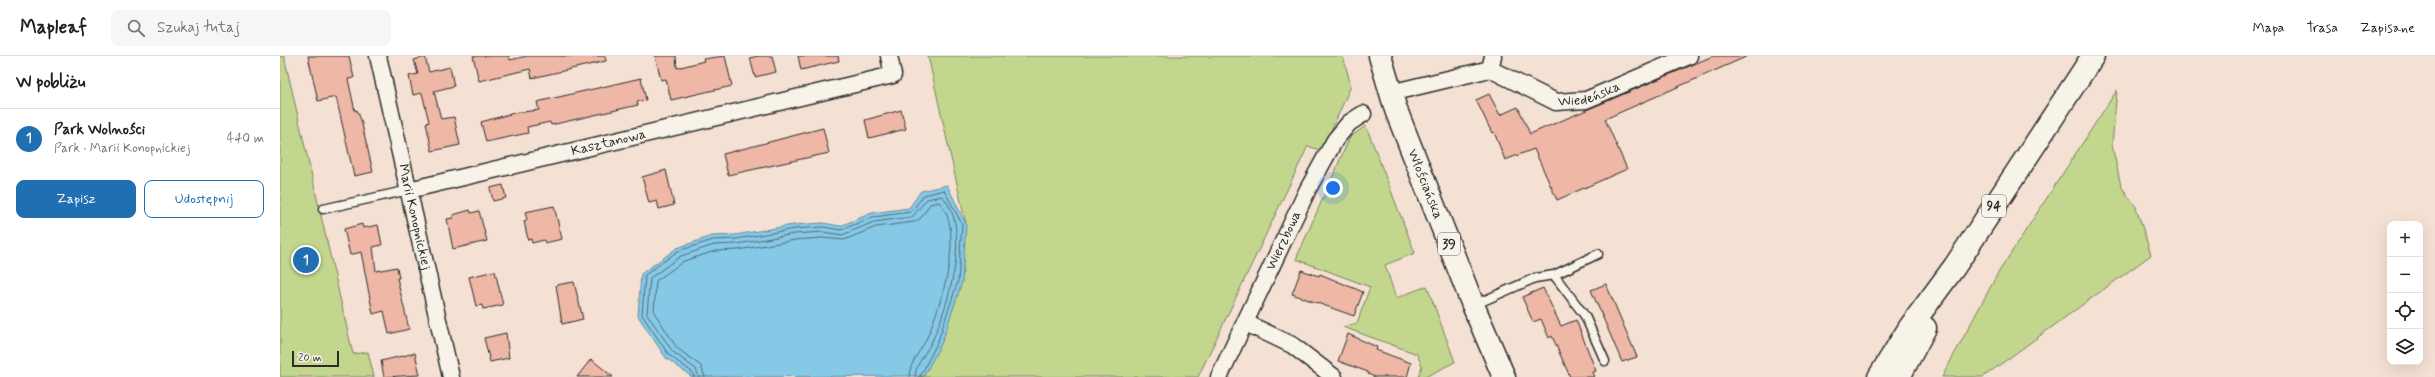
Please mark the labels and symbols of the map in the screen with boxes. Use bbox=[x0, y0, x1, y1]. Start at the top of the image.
street label: Wiedeńska bbox=[1558, 77, 1623, 111]
street label: Kasztanowa bbox=[569, 125, 648, 160]
street label: Włościańska bbox=[1403, 147, 1447, 222]
street label: Marii Konopnickiej bbox=[394, 162, 435, 272]
your location bbox=[1323, 178, 1343, 198]
road number: 94 bbox=[1982, 195, 2006, 217]
street label: Wierzbowa bbox=[1262, 208, 1305, 273]
road number: 39 bbox=[1438, 233, 1460, 255]
pin: 1 bbox=[293, 245, 319, 275]
scale bar bbox=[292, 349, 339, 368]

